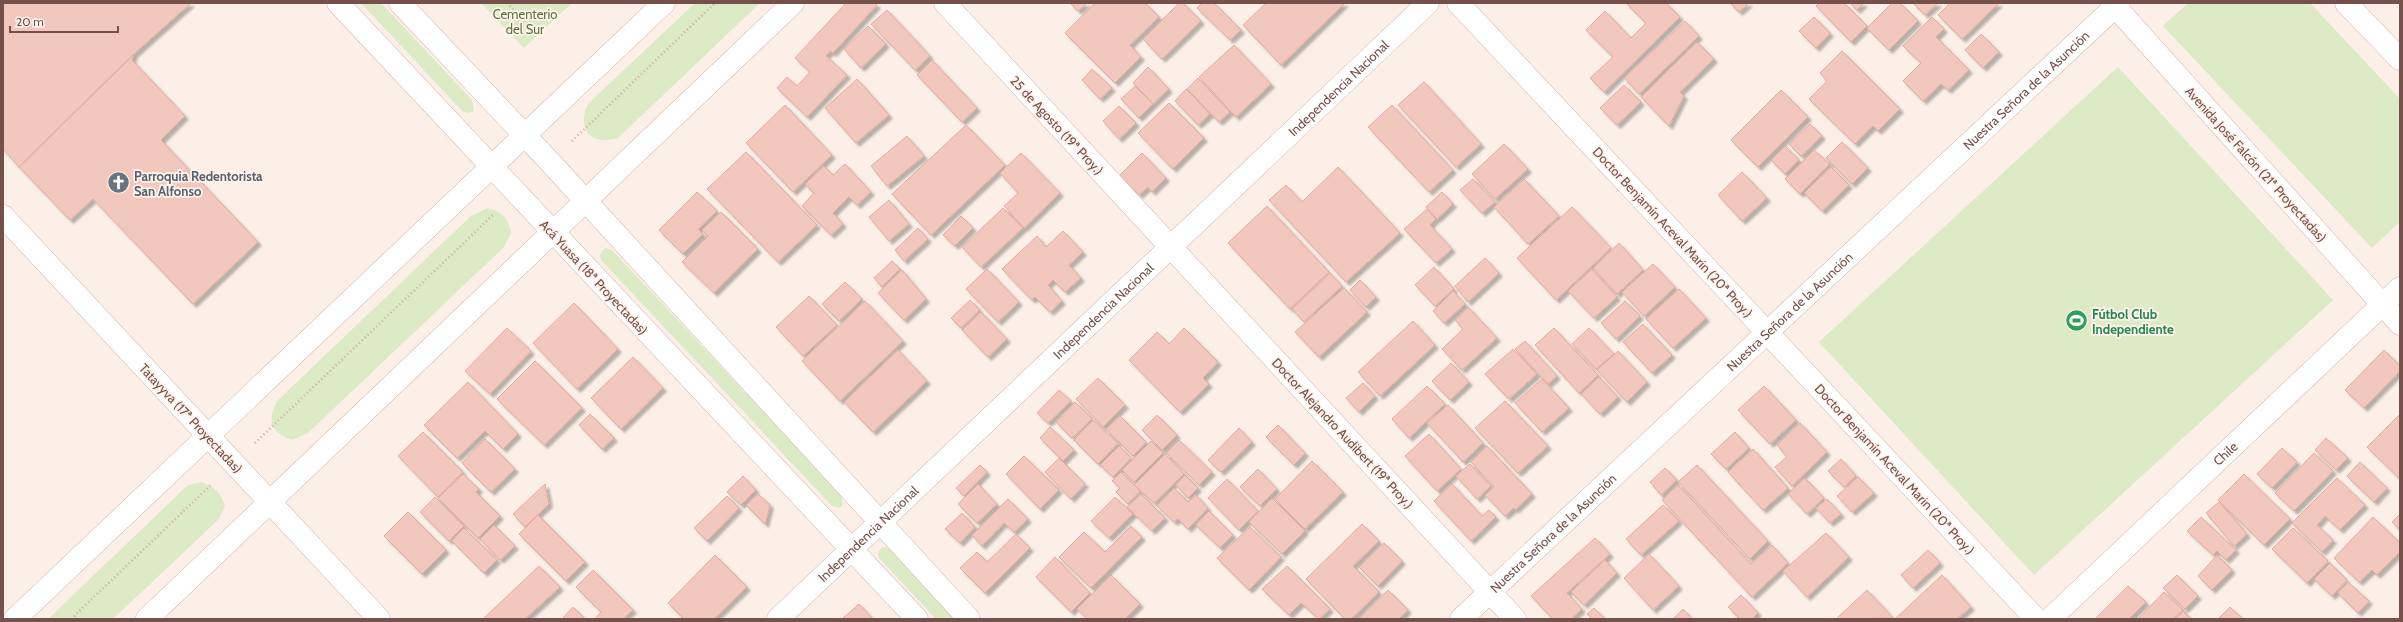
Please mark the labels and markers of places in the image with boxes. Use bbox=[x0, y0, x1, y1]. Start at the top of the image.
place label: Parroquia Redentorista San Alfonso bbox=[134, 168, 263, 199]
church icon: Parroquia Redentorista San Alfonso bbox=[105, 170, 131, 196]
place label: Fútbol Club Independiente bbox=[2092, 306, 2174, 337]
sports icon: Fútbol Club Independiente bbox=[2063, 308, 2089, 334]

